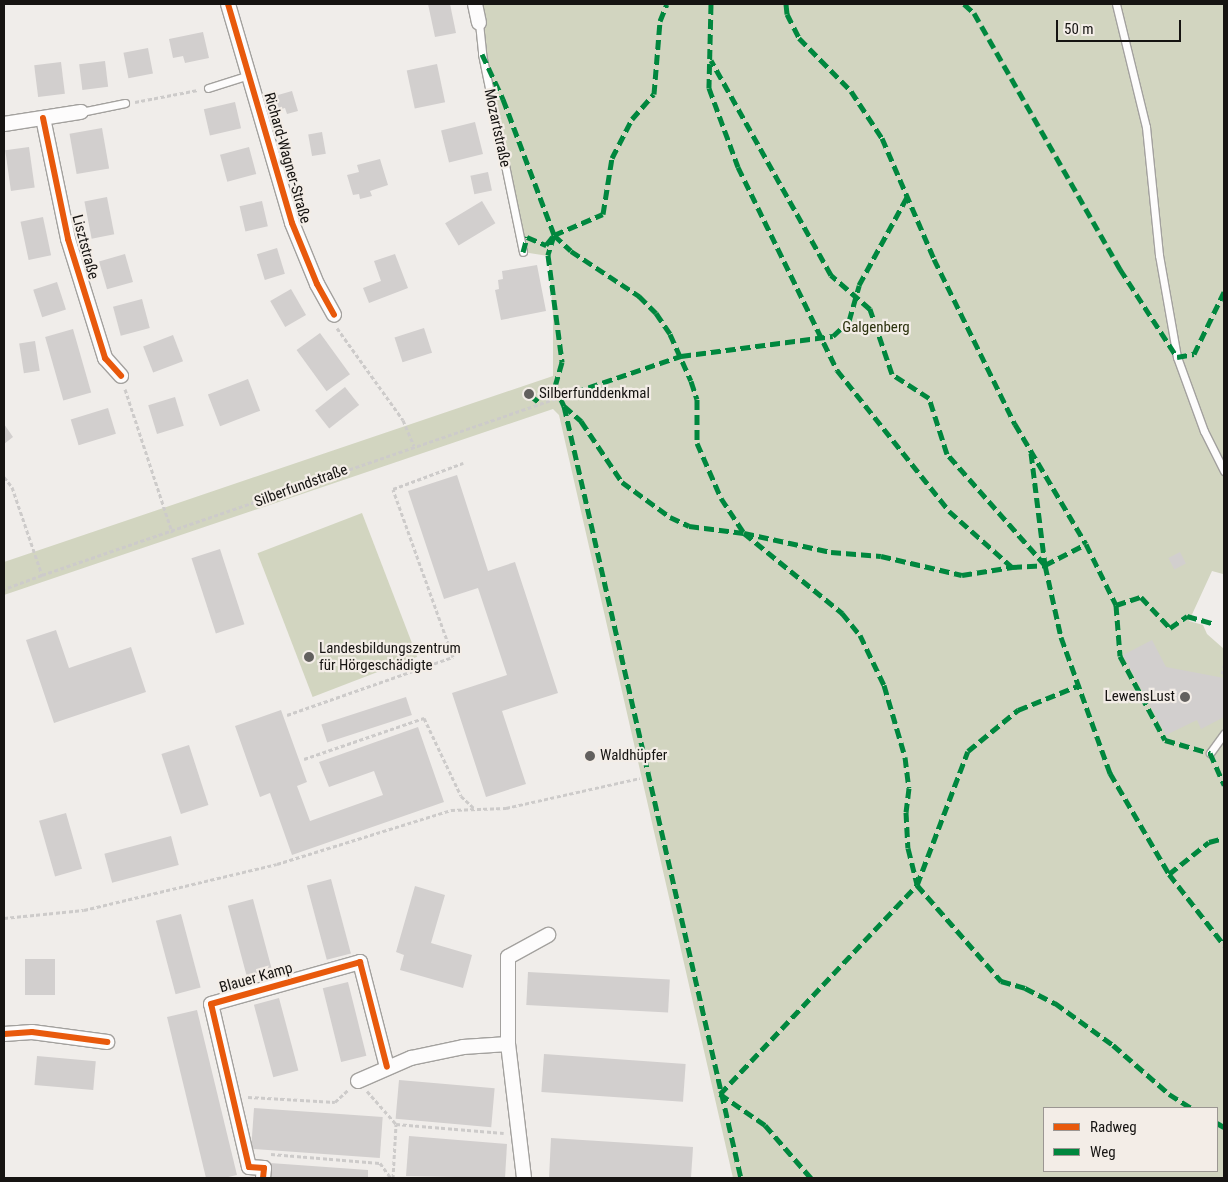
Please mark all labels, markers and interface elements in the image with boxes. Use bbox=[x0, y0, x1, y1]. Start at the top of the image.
scale bar bbox=[1058, 10, 1183, 42]
text: 50 m bbox=[1064, 20, 1094, 38]
street label: Mozartstraße bbox=[480, 87, 514, 169]
street label: Richard-Wagner-Straße bbox=[260, 91, 314, 225]
street label: Lisztstraße bbox=[68, 213, 102, 281]
park label: Galgenberg bbox=[842, 319, 910, 337]
place label: Silberfunddenkmal bbox=[539, 385, 650, 403]
marker: Silberfunddenkmal bbox=[523, 388, 535, 400]
street label: Silberfundstraße bbox=[252, 461, 350, 511]
place label: Landesbildungszentrum für Hörgeschädigte bbox=[319, 639, 461, 674]
marker: Landesbildungszentrum für Hörgeschädigte bbox=[303, 651, 315, 663]
place label: LewensLust bbox=[1105, 688, 1175, 706]
marker: LewensLust bbox=[1179, 691, 1191, 703]
place label: Waldhüpfer bbox=[600, 747, 667, 765]
marker: Waldhüpfer bbox=[584, 750, 596, 762]
street label: Blauer Kamp bbox=[217, 959, 295, 997]
legend bbox=[1043, 1107, 1218, 1172]
text: Radweg bbox=[1090, 1118, 1137, 1136]
text: Weg bbox=[1090, 1143, 1116, 1161]

